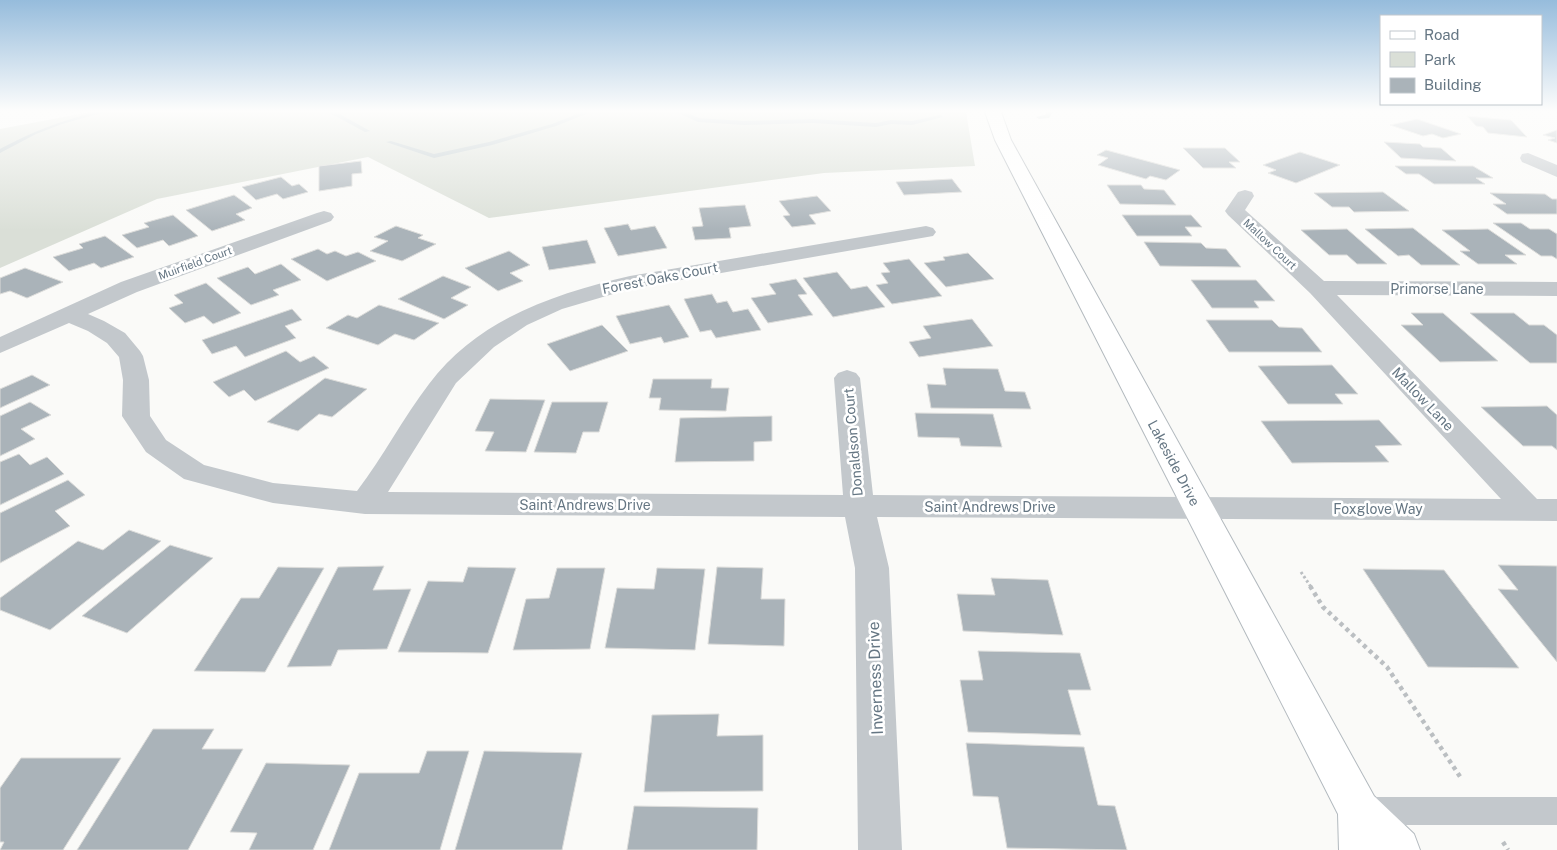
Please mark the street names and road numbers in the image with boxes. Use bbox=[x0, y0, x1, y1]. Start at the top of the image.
street label: Mallow Court bbox=[1241, 216, 1299, 272]
street label: Muirfield Court bbox=[157, 244, 233, 282]
street label: Forest Oaks Court bbox=[601, 259, 719, 297]
street label: Primorse Lane bbox=[1390, 281, 1484, 297]
street label: Mallow Lane bbox=[1389, 364, 1457, 434]
street label: Donaldson Court bbox=[840, 387, 866, 497]
street label: Lakeside Drive bbox=[1145, 417, 1203, 509]
street label: Saint Andrews Drive bbox=[519, 497, 651, 513]
street label: Saint Andrews Drive bbox=[924, 499, 1056, 515]
street label: Foxglove Way bbox=[1333, 501, 1423, 517]
street label: Inverness Drive bbox=[864, 621, 887, 735]

